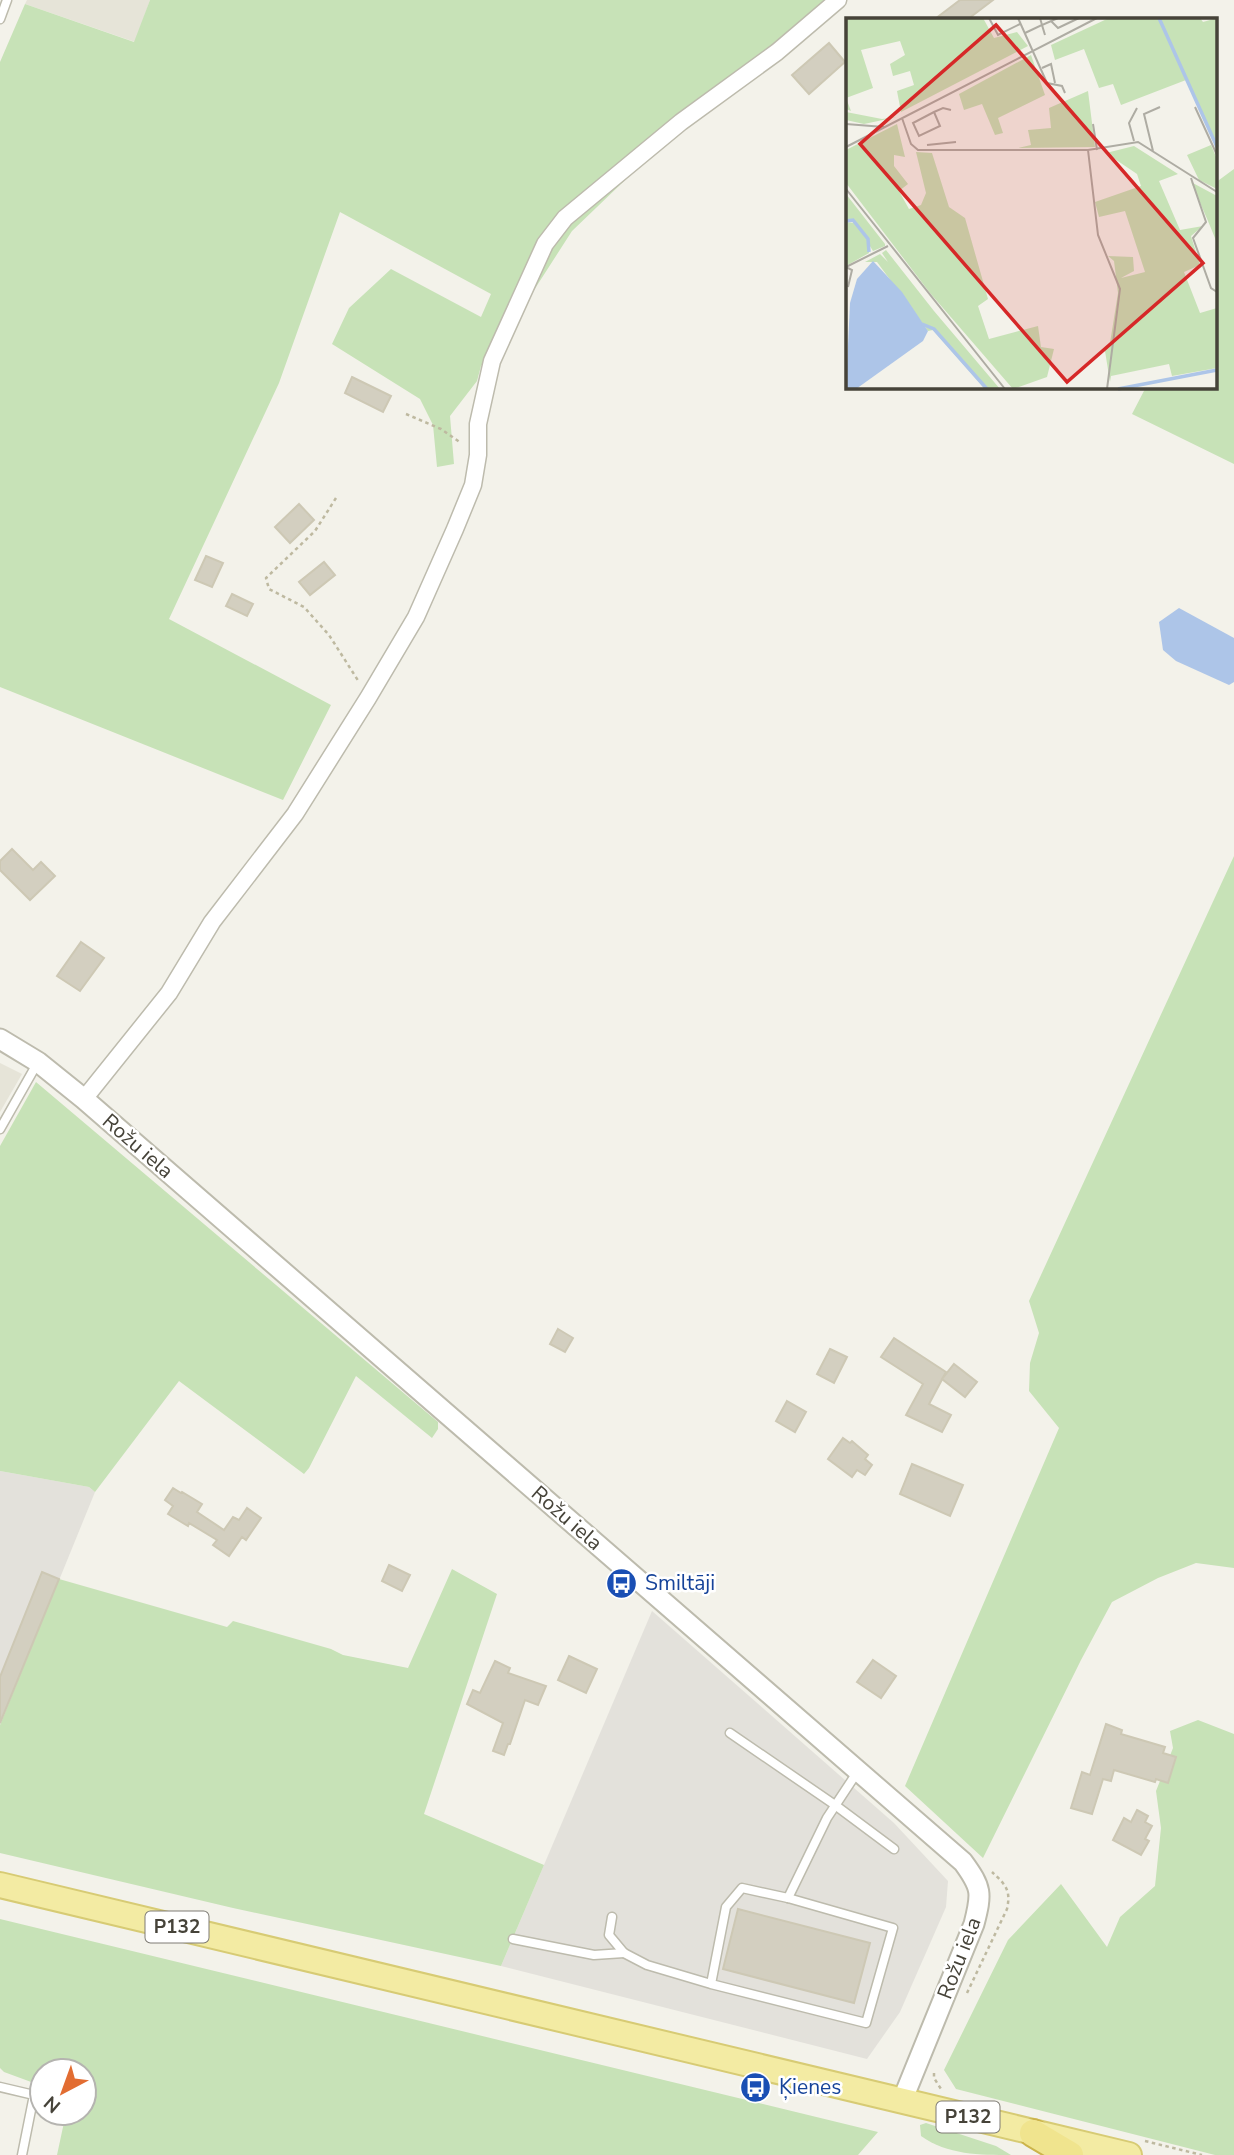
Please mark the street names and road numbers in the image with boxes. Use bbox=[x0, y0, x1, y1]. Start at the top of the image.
street label: Rožu iela bbox=[96, 1107, 180, 1185]
street label: Rožu iela bbox=[525, 1479, 609, 1557]
road number: P132 bbox=[146, 1912, 208, 1942]
street label: Rožu iela bbox=[931, 1913, 987, 2003]
road number: P132 bbox=[936, 2102, 1000, 2132]

